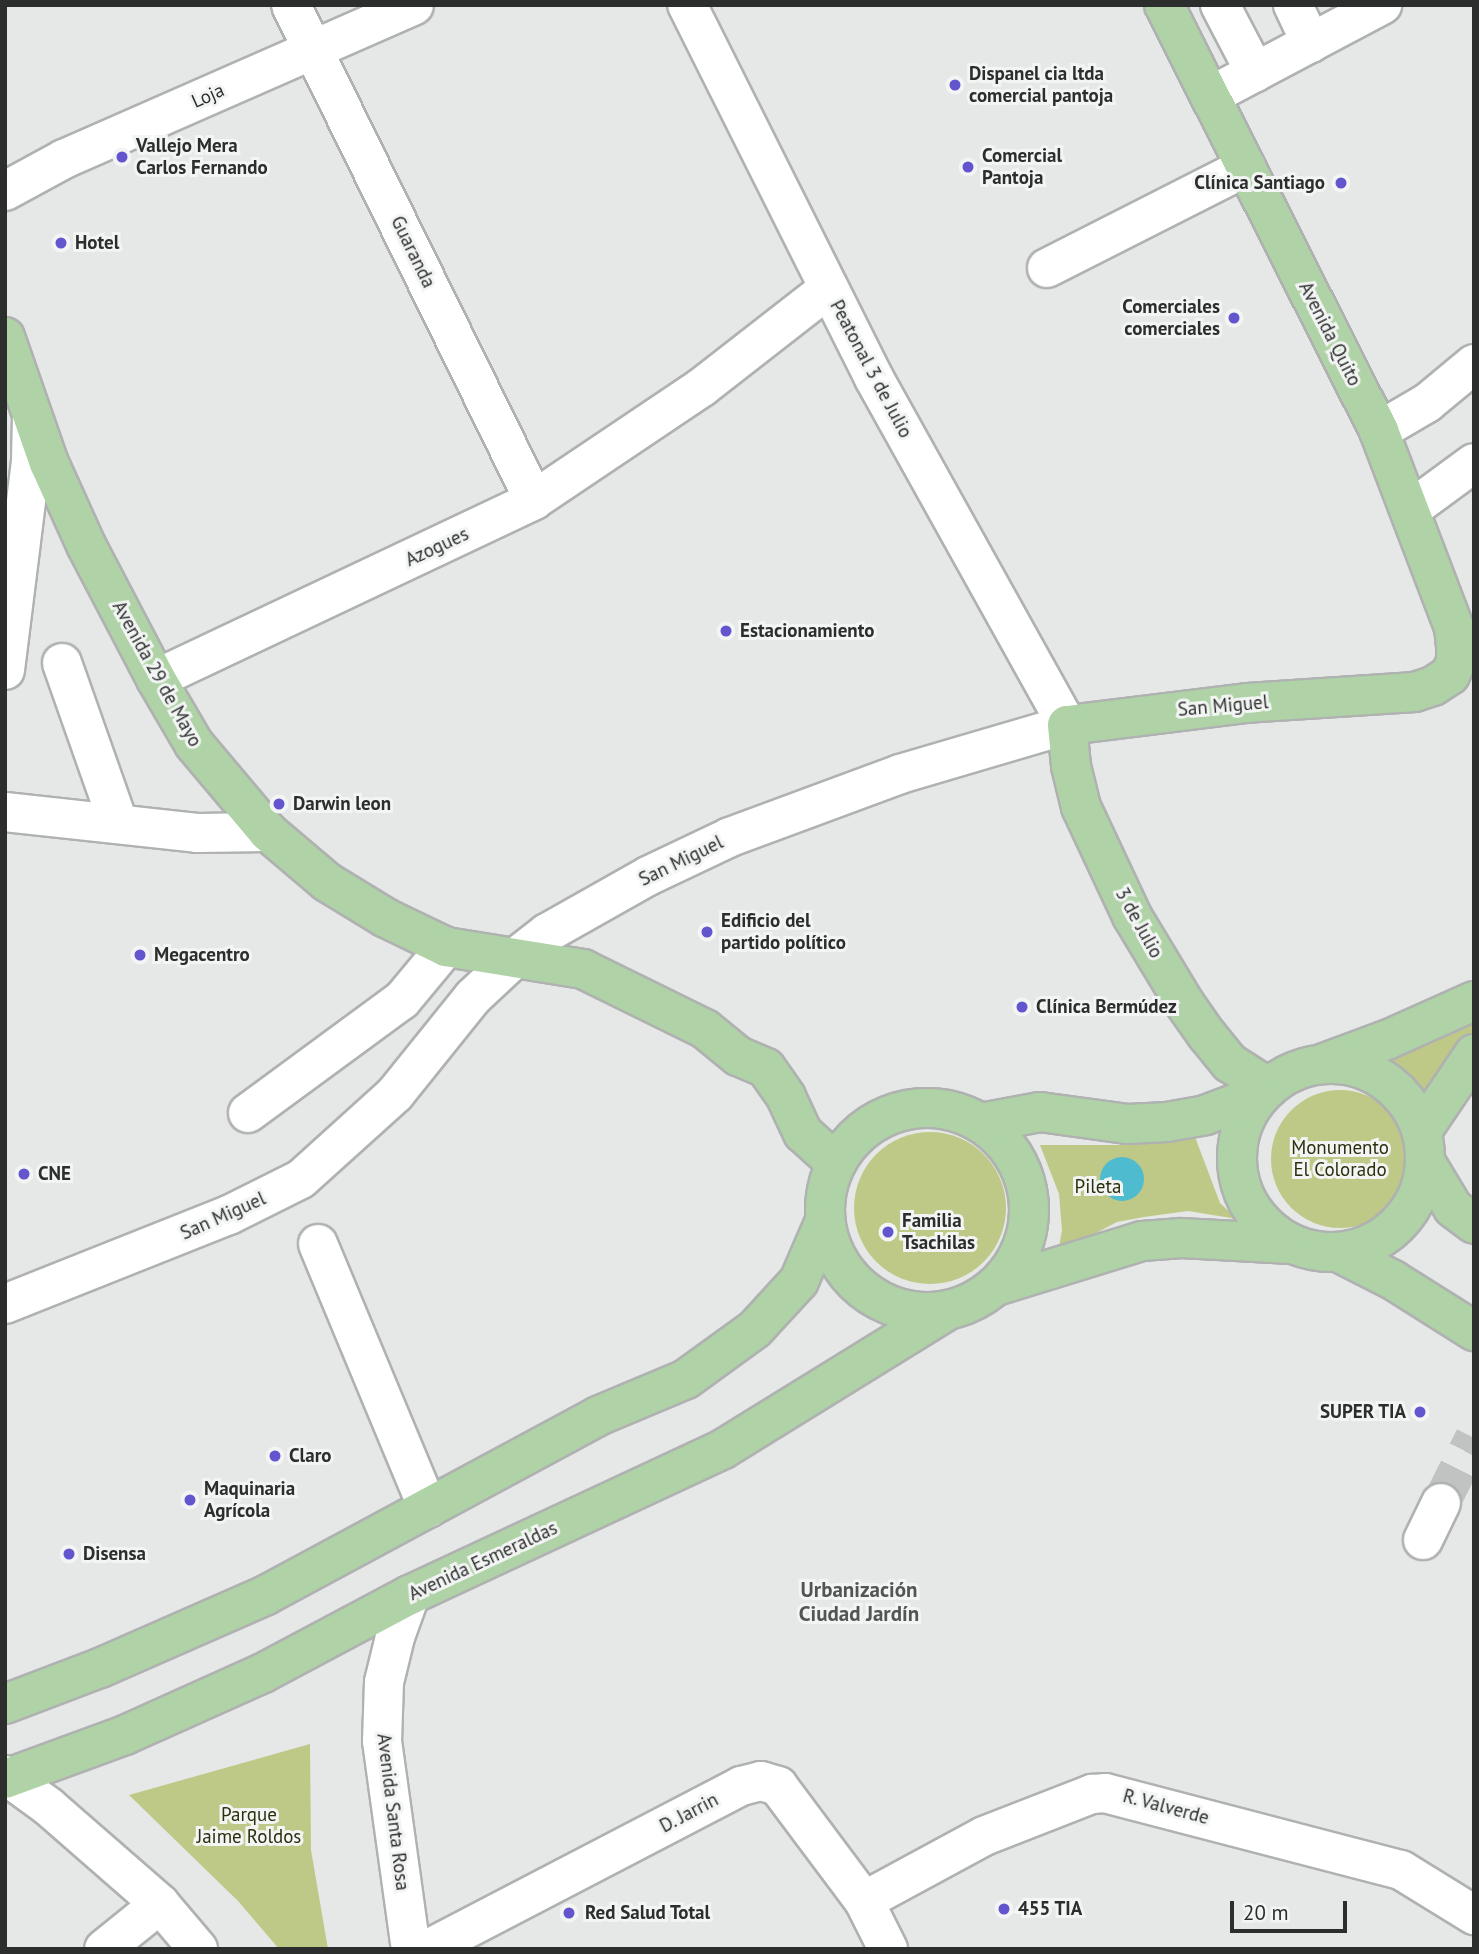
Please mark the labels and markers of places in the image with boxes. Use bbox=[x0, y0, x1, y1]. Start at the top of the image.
place label: Dispanel cia ltda comercial pantoja bbox=[969, 63, 1113, 107]
marker: Dispanel cia ltda comercial pantoja bbox=[947, 77, 963, 93]
place label: Vallejo Mera Carlos Fernando bbox=[136, 135, 268, 179]
place label: Comercial Pantoja bbox=[982, 145, 1062, 189]
marker: Vallejo Mera Carlos Fernando bbox=[114, 149, 130, 165]
marker: Comercial Pantoja bbox=[960, 159, 976, 175]
place label: Clínica Santiago bbox=[1194, 172, 1325, 194]
marker: Clínica Santiago bbox=[1331, 173, 1351, 193]
place label: Hotel bbox=[75, 232, 119, 254]
marker: Hotel bbox=[53, 235, 69, 251]
place label: Comerciales comerciales bbox=[1122, 296, 1220, 340]
marker: Comerciales comerciales bbox=[1226, 310, 1242, 326]
place label: Estacionamiento bbox=[740, 620, 874, 642]
marker: Estacionamiento bbox=[718, 623, 734, 639]
place label: Darwin leon bbox=[293, 793, 391, 815]
marker: Darwin leon bbox=[271, 796, 287, 812]
place label: Edificio del partido político bbox=[721, 910, 846, 954]
marker: Edificio del partido político bbox=[699, 924, 715, 940]
place label: Megacentro bbox=[154, 944, 250, 966]
marker: Megacentro bbox=[132, 947, 148, 963]
place label: Clínica Bermúdez bbox=[1036, 996, 1177, 1018]
marker: Clínica Bermúdez bbox=[1014, 999, 1030, 1015]
place label: CNE bbox=[38, 1163, 71, 1185]
marker: CNE bbox=[16, 1166, 32, 1182]
place label: Familia Tsachilas bbox=[902, 1210, 975, 1254]
marker: Familia Tsachilas bbox=[880, 1224, 896, 1240]
place label: SUPER TIA bbox=[1319, 1401, 1406, 1423]
marker: SUPER TIA bbox=[1412, 1404, 1428, 1420]
place label: Claro bbox=[289, 1445, 332, 1467]
marker: Claro bbox=[267, 1448, 283, 1464]
place label: Maquinaria Agrícola bbox=[204, 1478, 295, 1522]
marker: Maquinaria Agrícola bbox=[182, 1492, 198, 1508]
place label: Disensa bbox=[83, 1543, 146, 1565]
marker: Disensa bbox=[61, 1546, 77, 1562]
place label: 455 TIA bbox=[1018, 1898, 1083, 1920]
marker: 455 TIA bbox=[996, 1901, 1012, 1917]
place label: Red Salud Total bbox=[585, 1902, 711, 1924]
marker: Red Salud Total bbox=[559, 1903, 579, 1923]

